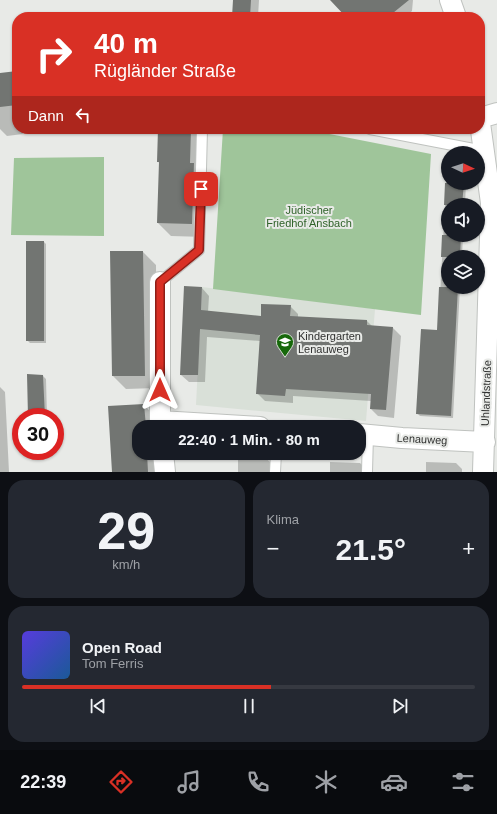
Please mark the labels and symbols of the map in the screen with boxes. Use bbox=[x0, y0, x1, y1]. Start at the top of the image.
north arrow bbox=[441, 146, 485, 190]
pin bbox=[184, 172, 218, 206]
park label: Jüdischer Friedhof Ansbach bbox=[266, 204, 352, 229]
place label: Kindergarten Lenauweg bbox=[298, 330, 361, 355]
school or university icon: Kindergarten Lenauweg bbox=[275, 332, 295, 357]
street label: Uhlandstraße bbox=[479, 360, 493, 426]
position arrow bbox=[139, 369, 181, 411]
speed limit sign: 30 bbox=[12, 408, 64, 460]
street label: Lenauweg bbox=[396, 432, 448, 446]

